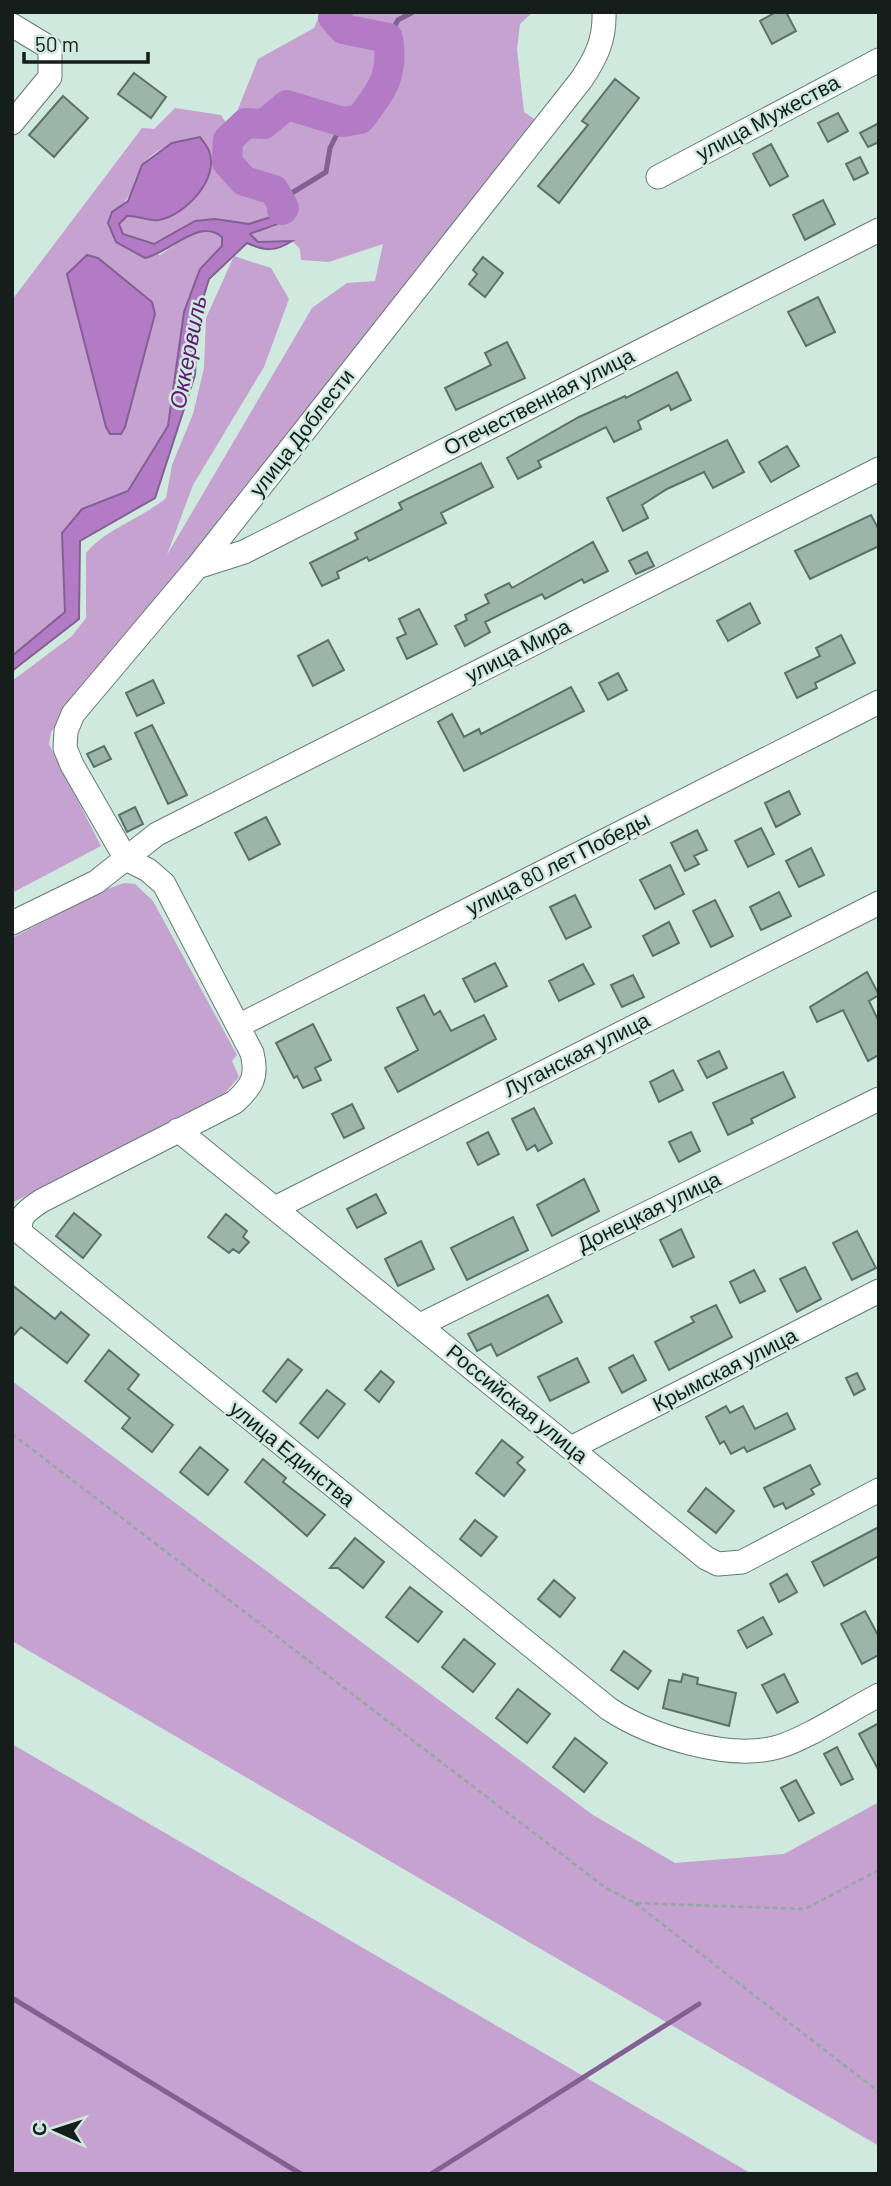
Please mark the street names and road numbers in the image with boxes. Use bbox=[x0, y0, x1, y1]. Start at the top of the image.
street label: улица Мужества bbox=[691, 68, 844, 165]
street label: Отечественная улица bbox=[439, 342, 638, 460]
street label: улица Доблести bbox=[243, 363, 358, 501]
street label: улица Мира bbox=[461, 612, 574, 687]
street label: улица 80 лет Победы bbox=[461, 805, 653, 920]
street label: Луганская улица bbox=[499, 1006, 654, 1101]
street label: Донецкая улица bbox=[573, 1165, 724, 1256]
street label: Крымская улица bbox=[648, 1321, 801, 1416]
street label: Российская улица bbox=[442, 1338, 594, 1468]
street label: улица Единства bbox=[225, 1395, 361, 1511]

